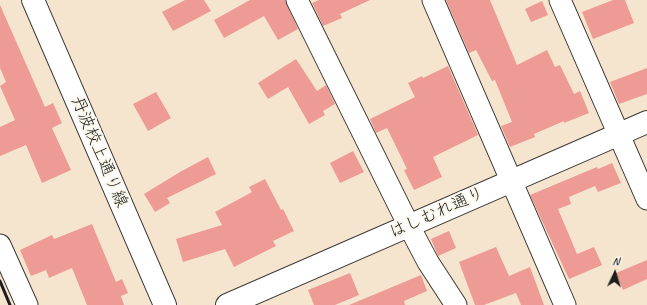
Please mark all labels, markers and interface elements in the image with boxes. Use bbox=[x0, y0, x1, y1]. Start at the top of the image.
street label: 丹波校上通り線 bbox=[66, 93, 132, 211]
street label: はしむれ通り bbox=[386, 183, 488, 243]
north arrow bbox=[595, 253, 635, 293]
text: N bbox=[612, 254, 620, 268]

